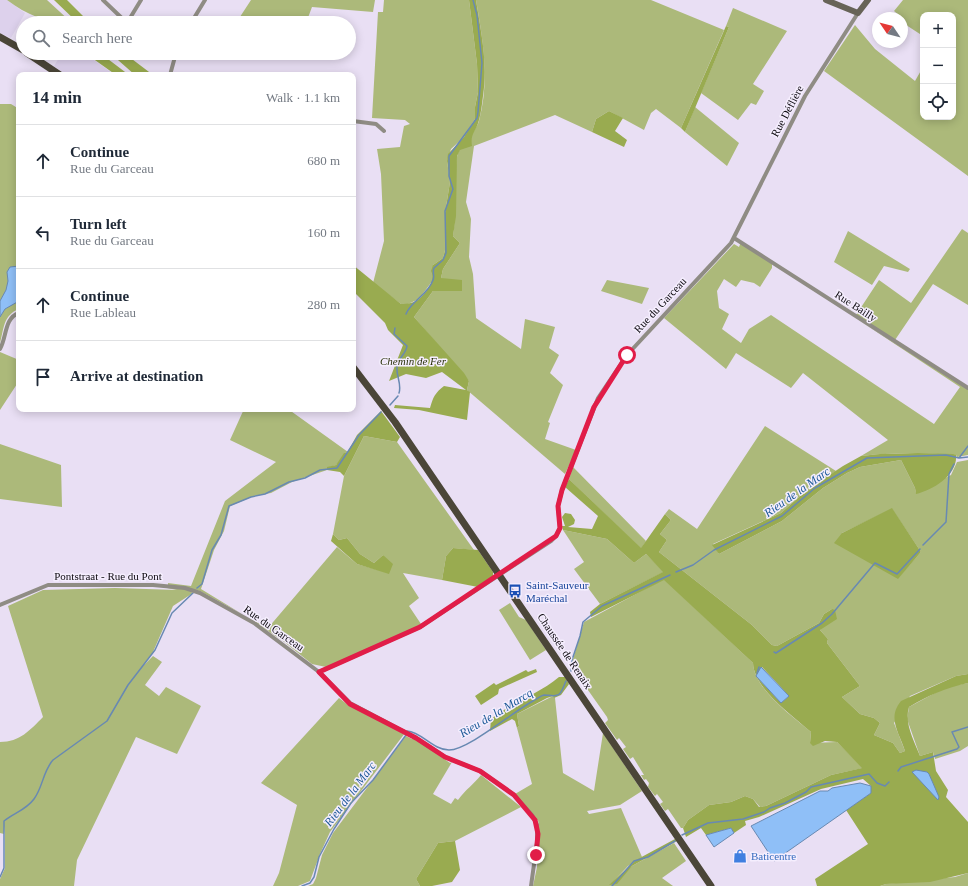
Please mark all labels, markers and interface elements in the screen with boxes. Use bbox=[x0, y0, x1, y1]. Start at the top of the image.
north arrow bbox=[872, 12, 908, 48]
map controls bbox=[920, 12, 956, 120]
button: + bbox=[920, 12, 956, 48]
search box bbox=[16, 16, 356, 60]
icon: search bbox=[30, 27, 52, 49]
text: Search here bbox=[62, 30, 132, 46]
button: − bbox=[920, 48, 956, 84]
street label: Rue Déflière bbox=[768, 83, 806, 139]
button: locate bbox=[920, 84, 956, 120]
text: 14 min bbox=[32, 88, 82, 107]
text: Walk · 1.1 km bbox=[266, 90, 340, 105]
text: Continue bbox=[70, 144, 129, 160]
icon: ahead bbox=[32, 150, 54, 172]
text: 680 m bbox=[307, 153, 340, 168]
text: Rue du Garceau bbox=[70, 161, 154, 176]
text: Turn left bbox=[70, 216, 127, 232]
icon: left bbox=[32, 222, 54, 244]
text: 160 m bbox=[307, 225, 340, 240]
text: Rue du Garceau bbox=[70, 233, 154, 248]
street label: Rue du Garceau bbox=[631, 275, 689, 335]
text: Continue bbox=[70, 288, 129, 304]
street label: Rue Bailly bbox=[833, 288, 880, 324]
icon: ahead bbox=[32, 294, 54, 316]
text: 280 m bbox=[307, 297, 340, 312]
text: Rue Lableau bbox=[70, 305, 136, 320]
route start bbox=[618, 346, 636, 364]
park label: Chemin de Fer bbox=[380, 355, 447, 367]
icon: arrive bbox=[32, 366, 54, 388]
text: Arrive at destination bbox=[70, 368, 203, 384]
water label: Rieu de la Marc bbox=[761, 464, 833, 520]
street label: Pontstraat - Rue du Pont bbox=[54, 570, 162, 582]
place label: Saint-Sauveur Maréchal bbox=[526, 579, 589, 604]
bus stop icon: Saint-Sauveur Maréchal bbox=[507, 583, 523, 599]
street label: Rue du Garceau bbox=[242, 603, 307, 654]
street label: Chaussée de Renaix bbox=[535, 611, 595, 691]
water label: Rieu de la Marcq bbox=[456, 686, 535, 741]
water label: Rieu de la Marc bbox=[321, 758, 379, 830]
route end bbox=[527, 846, 545, 864]
shop icon: Baticentre bbox=[732, 848, 748, 864]
place label: Baticentre bbox=[751, 850, 796, 862]

